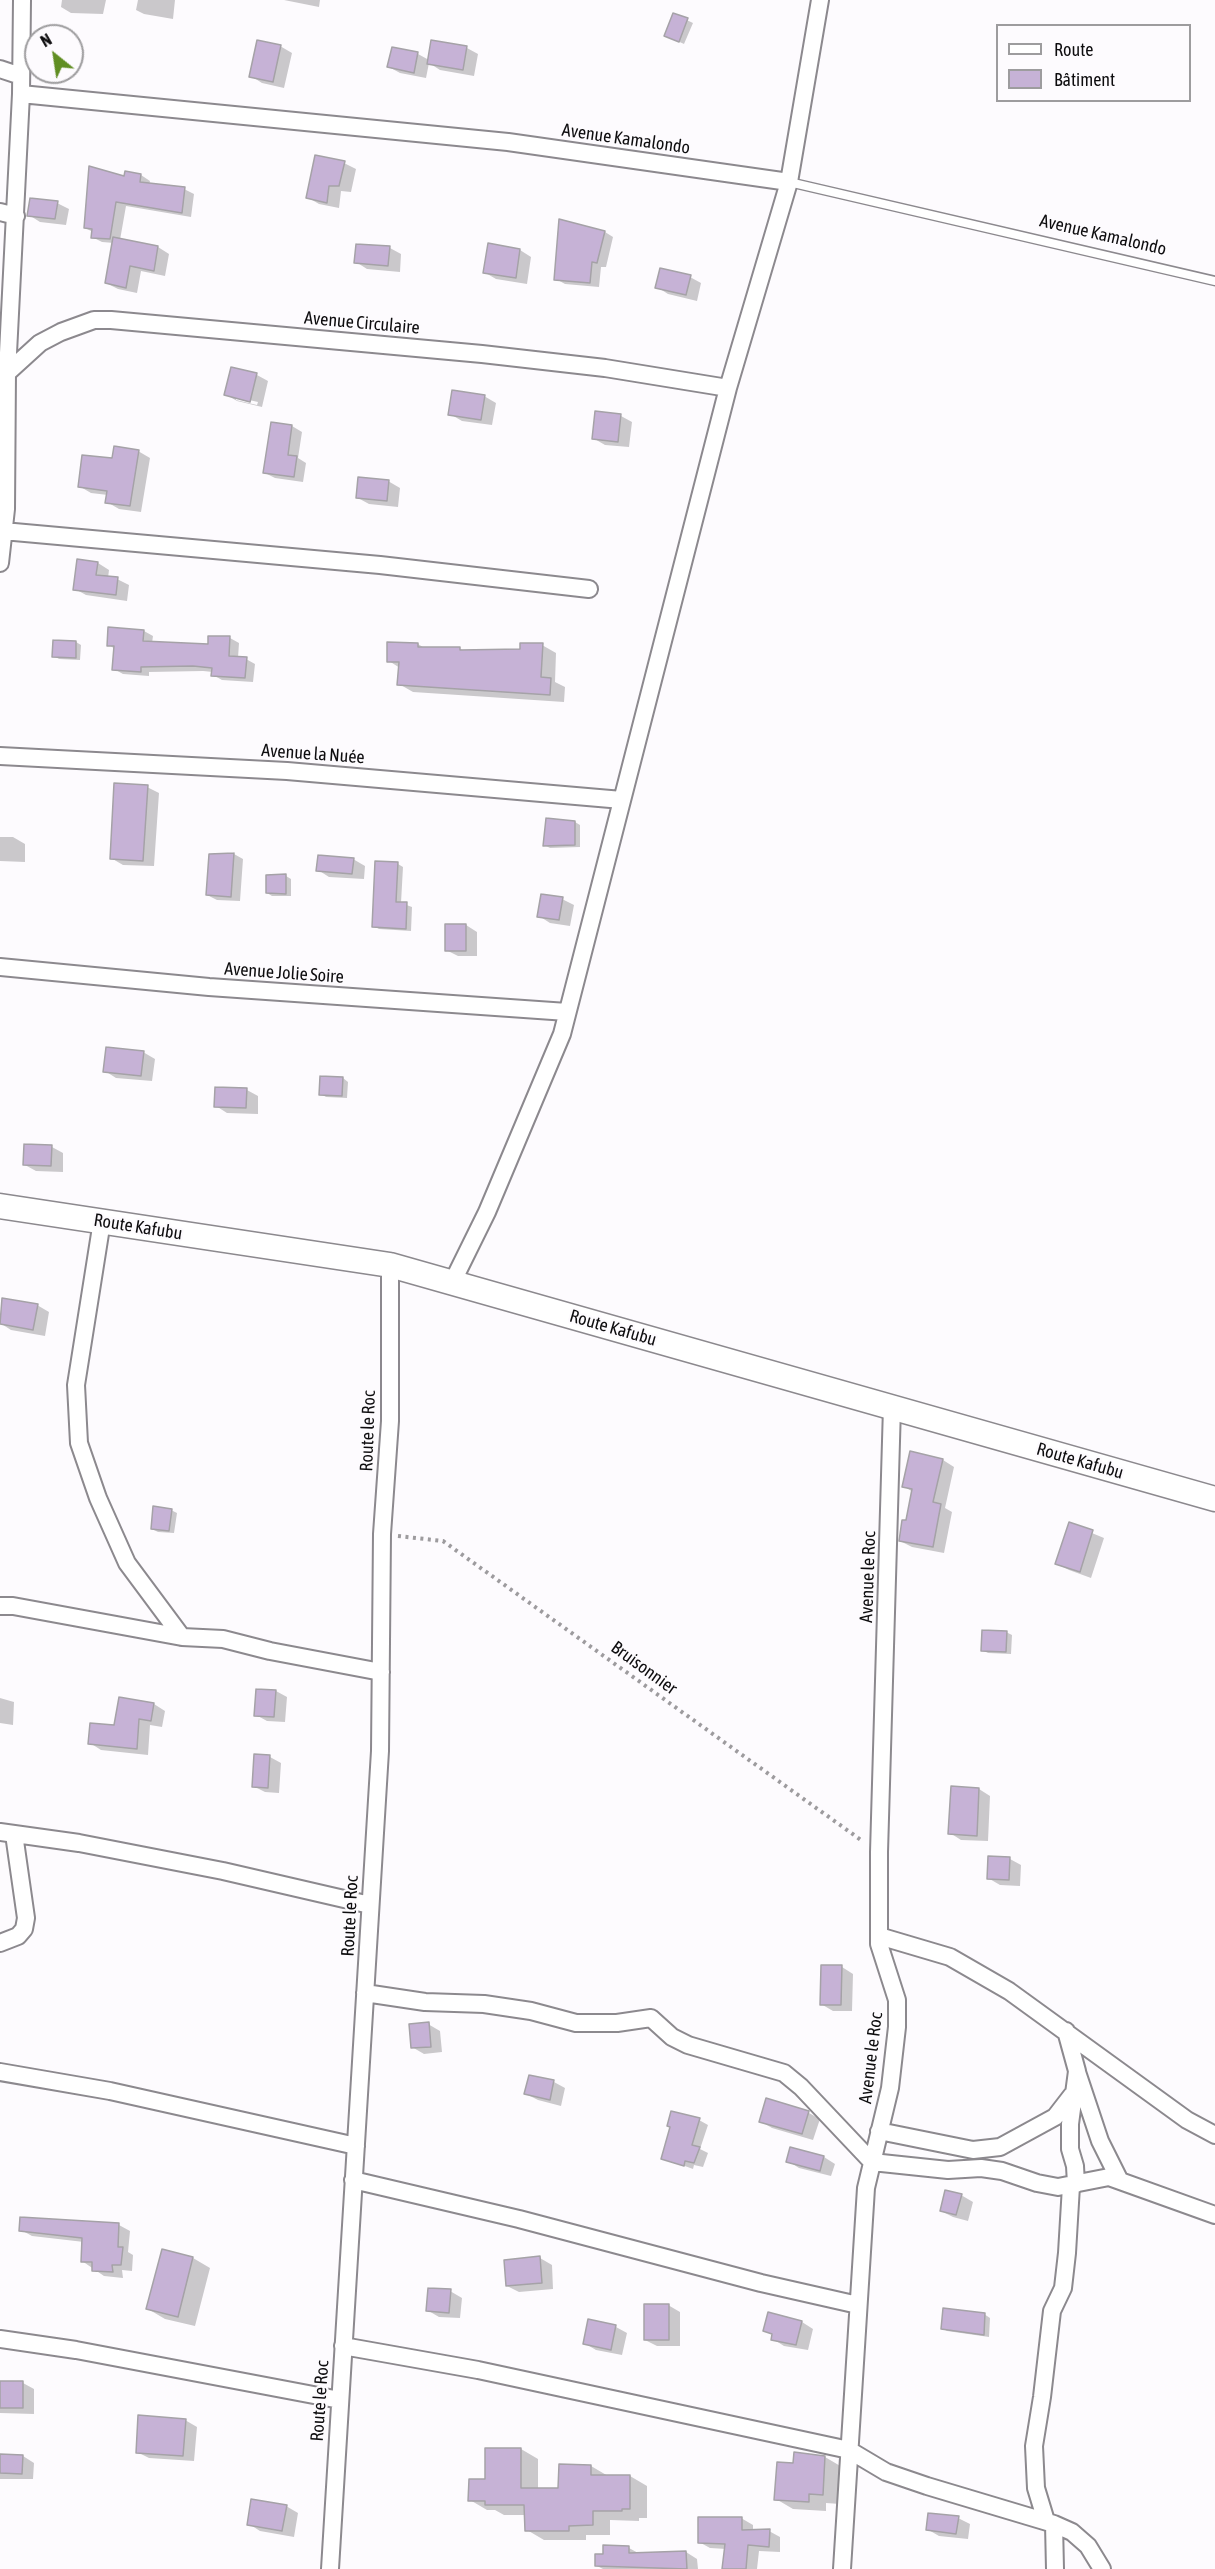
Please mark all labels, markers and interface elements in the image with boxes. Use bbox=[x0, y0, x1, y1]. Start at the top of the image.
north arrow bbox=[24, 24, 84, 84]
legend bbox=[996, 24, 1191, 102]
text: N bbox=[37, 30, 55, 50]
text: Route bbox=[1054, 39, 1093, 60]
text: Bâtiment bbox=[1054, 69, 1115, 90]
street label: Avenue Kamalondo bbox=[561, 119, 691, 159]
street label: Avenue Kamalondo bbox=[1038, 210, 1168, 260]
street label: Avenue Circulaire bbox=[303, 307, 421, 339]
street label: Avenue la Nuée bbox=[261, 740, 365, 768]
street label: Avenue Jolie Soire bbox=[224, 958, 344, 988]
street label: Route Kafubu bbox=[92, 1209, 184, 1245]
street label: Route Kafubu bbox=[567, 1305, 659, 1351]
street label: Route le Roc bbox=[356, 1390, 380, 1472]
street label: Route Kafubu bbox=[1034, 1438, 1126, 1484]
street label: Avenue le Roc bbox=[856, 1531, 880, 1623]
street label: Bruisonnier bbox=[607, 1637, 681, 1699]
street label: Route le Roc bbox=[337, 1875, 363, 1957]
street label: Avenue le Roc bbox=[855, 2011, 887, 2105]
street label: Route le Roc bbox=[306, 2360, 334, 2442]

